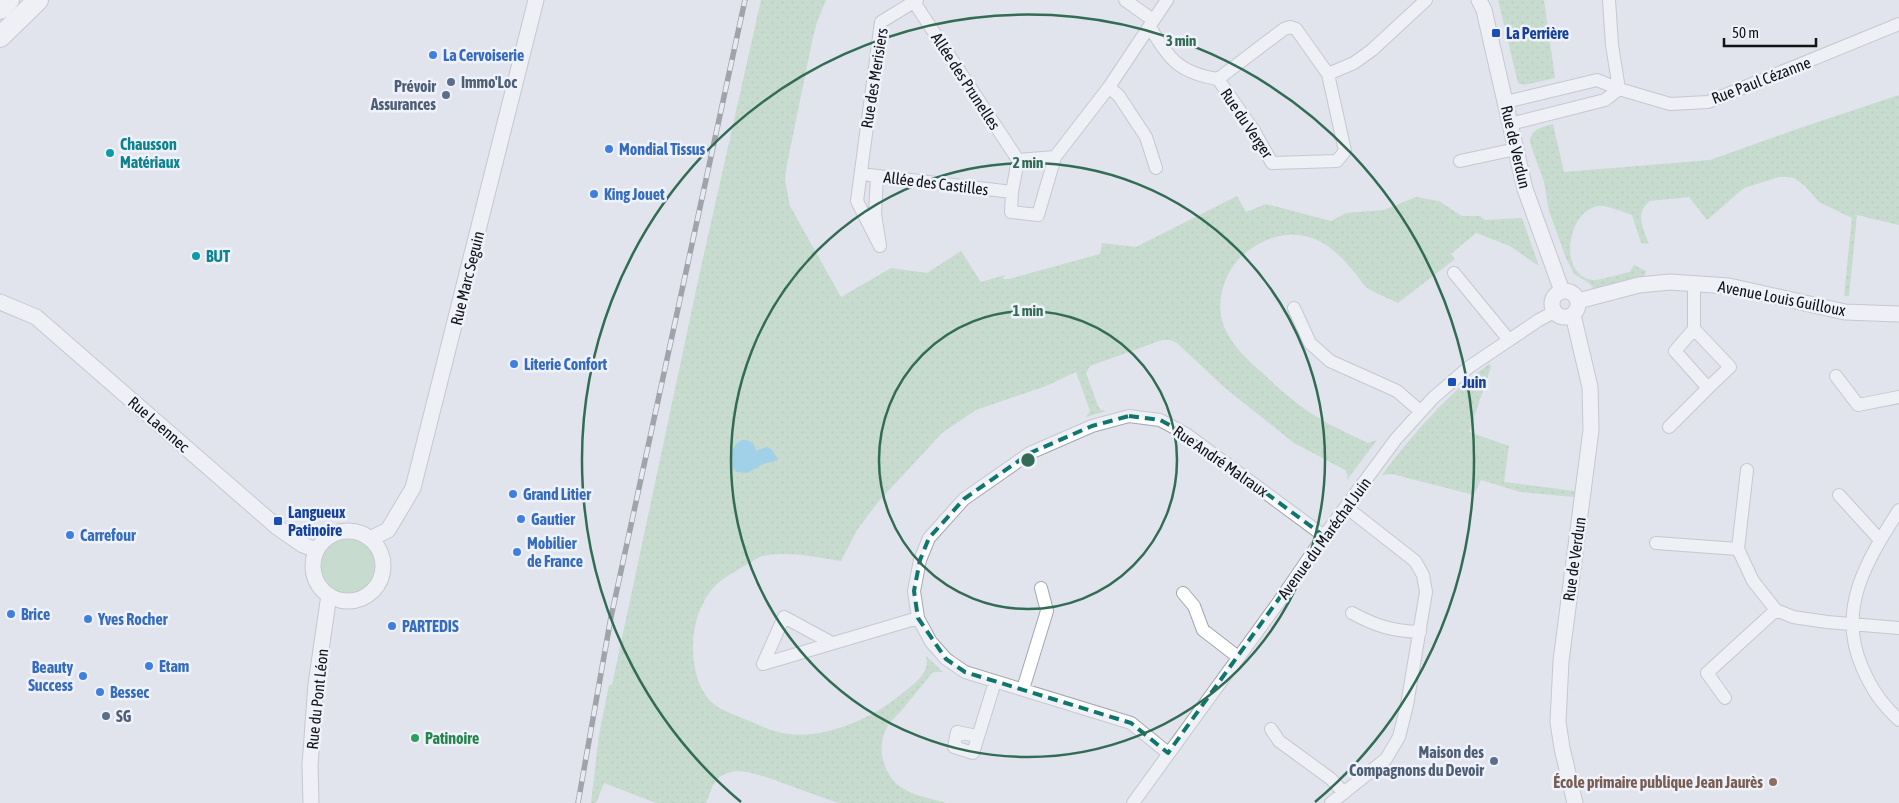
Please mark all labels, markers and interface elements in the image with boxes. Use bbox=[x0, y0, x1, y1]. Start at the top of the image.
scale bar bbox=[1724, 15, 1816, 47]
place label: La Perrière bbox=[1506, 24, 1569, 42]
text: 50 m bbox=[1732, 24, 1759, 41]
street label: Rue des Merisiers bbox=[857, 26, 891, 129]
marker: La Perrière bbox=[1490, 27, 1502, 39]
street label: Allée des Prunelles bbox=[928, 29, 1004, 133]
text: 3 min bbox=[1166, 32, 1196, 49]
place label: La Cervoiserie bbox=[443, 46, 524, 64]
marker: La Cervoiserie bbox=[427, 49, 439, 61]
street label: Rue Paul Cézanne bbox=[1709, 53, 1813, 107]
place label: Immo'Loc bbox=[461, 73, 517, 91]
marker: Immo'Loc bbox=[445, 76, 457, 88]
place label: Prévoir Assurances bbox=[370, 77, 436, 113]
street label: Rue du Verger bbox=[1216, 85, 1277, 162]
marker: Prévoir Assurances bbox=[440, 89, 452, 101]
street label: Rue de Verdun bbox=[1498, 104, 1534, 190]
place label: Chausson Matériaux bbox=[120, 135, 180, 171]
place label: Mondial Tissus bbox=[619, 140, 706, 158]
marker: Mondial Tissus bbox=[603, 143, 615, 155]
marker: Chausson Matériaux bbox=[104, 147, 116, 159]
text: 2 min bbox=[1013, 154, 1043, 171]
street label: Allée des Castilles bbox=[883, 168, 990, 198]
place label: King Jouet bbox=[604, 185, 665, 203]
marker: King Jouet bbox=[588, 188, 600, 200]
street label: Rue Marc Seguin bbox=[447, 229, 488, 327]
place label: BUT bbox=[206, 247, 231, 265]
marker: BUT bbox=[190, 250, 202, 262]
street label: Avenue Louis Guilloux bbox=[1717, 277, 1848, 319]
text: 1 min bbox=[1013, 302, 1043, 319]
place label: Literie Confort bbox=[524, 355, 607, 373]
marker: Literie Confort bbox=[508, 358, 520, 370]
place label: Juin bbox=[1461, 373, 1487, 391]
marker: Juin bbox=[1446, 376, 1458, 388]
street label: Rue Laennec bbox=[125, 393, 193, 455]
street label: Rue André Malraux bbox=[1170, 422, 1272, 501]
centre of rings bbox=[1019, 451, 1037, 469]
street label: Avenue du Maréchal Juin bbox=[1274, 474, 1374, 602]
place label: Grand Litier bbox=[523, 485, 591, 503]
marker: Grand Litier bbox=[507, 488, 519, 500]
place label: Langueux Patinoire bbox=[288, 503, 346, 539]
place label: Gautier bbox=[531, 510, 575, 528]
marker: Gautier bbox=[515, 513, 527, 525]
marker: Langueux Patinoire bbox=[272, 515, 284, 527]
street label: Rue de Verdun bbox=[1559, 516, 1589, 602]
place label: Carrefour bbox=[80, 526, 136, 544]
marker: Carrefour bbox=[64, 529, 76, 541]
place label: Mobilier de France bbox=[527, 534, 583, 570]
marker: Mobilier de France bbox=[511, 546, 523, 558]
place label: Brice bbox=[21, 605, 50, 623]
marker: Brice bbox=[5, 608, 17, 620]
place label: Yves Rocher bbox=[97, 610, 168, 628]
marker: Yves Rocher bbox=[82, 613, 94, 625]
place label: PARTEDIS bbox=[402, 617, 459, 635]
marker: PARTEDIS bbox=[386, 620, 398, 632]
street label: Rue du Pont Léon bbox=[303, 648, 331, 750]
place label: Etam bbox=[159, 657, 189, 675]
place label: Beauty Success bbox=[28, 658, 73, 694]
marker: Etam bbox=[143, 660, 155, 672]
marker: Beauty Success bbox=[77, 670, 89, 682]
place label: Bessec bbox=[110, 683, 149, 701]
marker: Bessec bbox=[94, 686, 106, 698]
place label: SG bbox=[116, 707, 132, 725]
marker: SG bbox=[100, 710, 112, 722]
place label: Patinoire bbox=[425, 729, 479, 747]
marker: Patinoire bbox=[409, 732, 421, 744]
place label: Maison des Compagnons du Devoir bbox=[1349, 743, 1484, 779]
marker: Maison des Compagnons du Devoir bbox=[1488, 755, 1500, 767]
place label: École primaire publique Jean Jaurès bbox=[1553, 773, 1763, 791]
marker: École primaire publique Jean Jaurès bbox=[1767, 776, 1779, 788]

